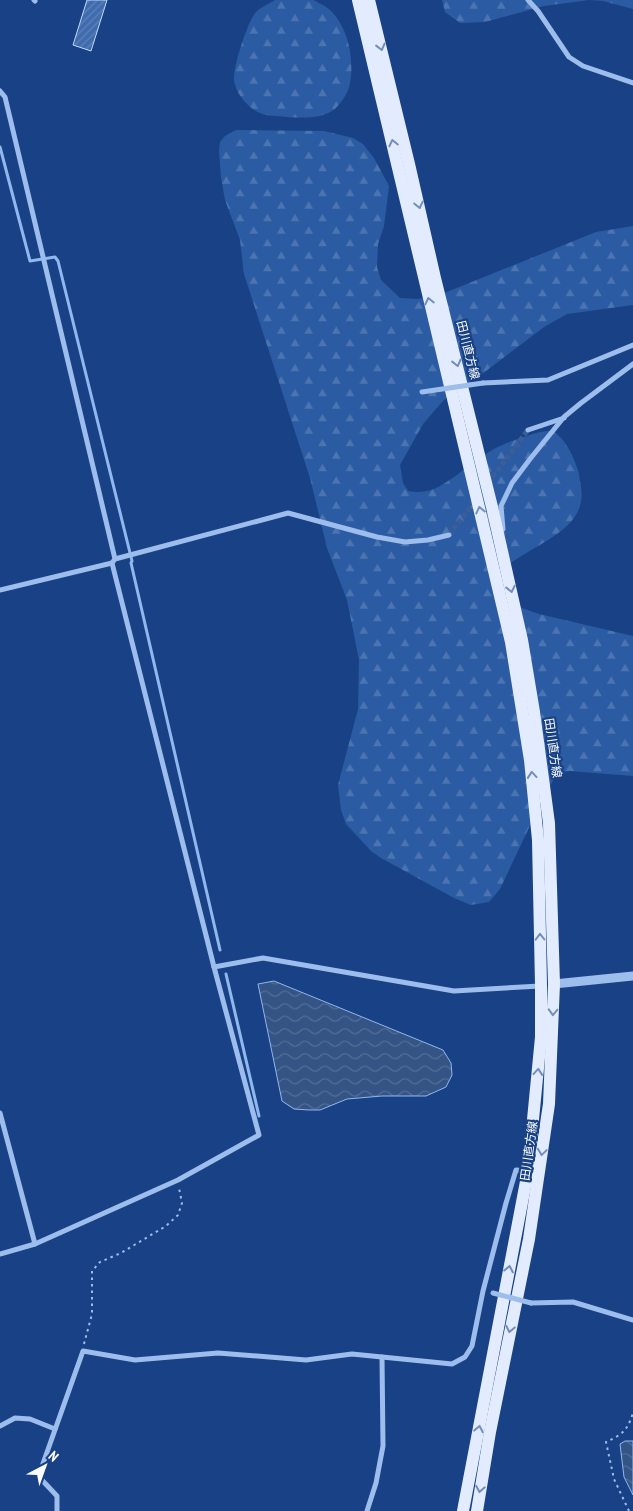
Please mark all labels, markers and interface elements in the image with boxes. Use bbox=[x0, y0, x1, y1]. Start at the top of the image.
one-way arrow bbox=[375, 43, 386, 52]
one-way arrow bbox=[388, 138, 399, 147]
one-way arrow bbox=[413, 201, 424, 210]
one-way arrow bbox=[424, 297, 435, 305]
street label: 田川直方線 bbox=[454, 319, 483, 381]
one-way arrow bbox=[451, 359, 462, 368]
one-way arrow bbox=[475, 506, 486, 514]
one-way arrow bbox=[505, 585, 516, 594]
street label: 田川直方線 bbox=[542, 717, 565, 779]
one-way arrow bbox=[527, 770, 538, 778]
one-way arrow bbox=[535, 932, 546, 940]
one-way arrow bbox=[548, 1008, 558, 1016]
one-way arrow bbox=[532, 1068, 543, 1076]
street label: 田川直方線 bbox=[517, 1120, 540, 1182]
one-way arrow bbox=[538, 1148, 548, 1156]
one-way arrow bbox=[504, 1265, 514, 1274]
one-way arrow bbox=[505, 1325, 515, 1333]
one-way arrow bbox=[473, 1424, 483, 1433]
north arrow bbox=[20, 1441, 70, 1491]
text: N bbox=[45, 1447, 62, 1465]
one-way arrow bbox=[476, 1484, 486, 1493]

